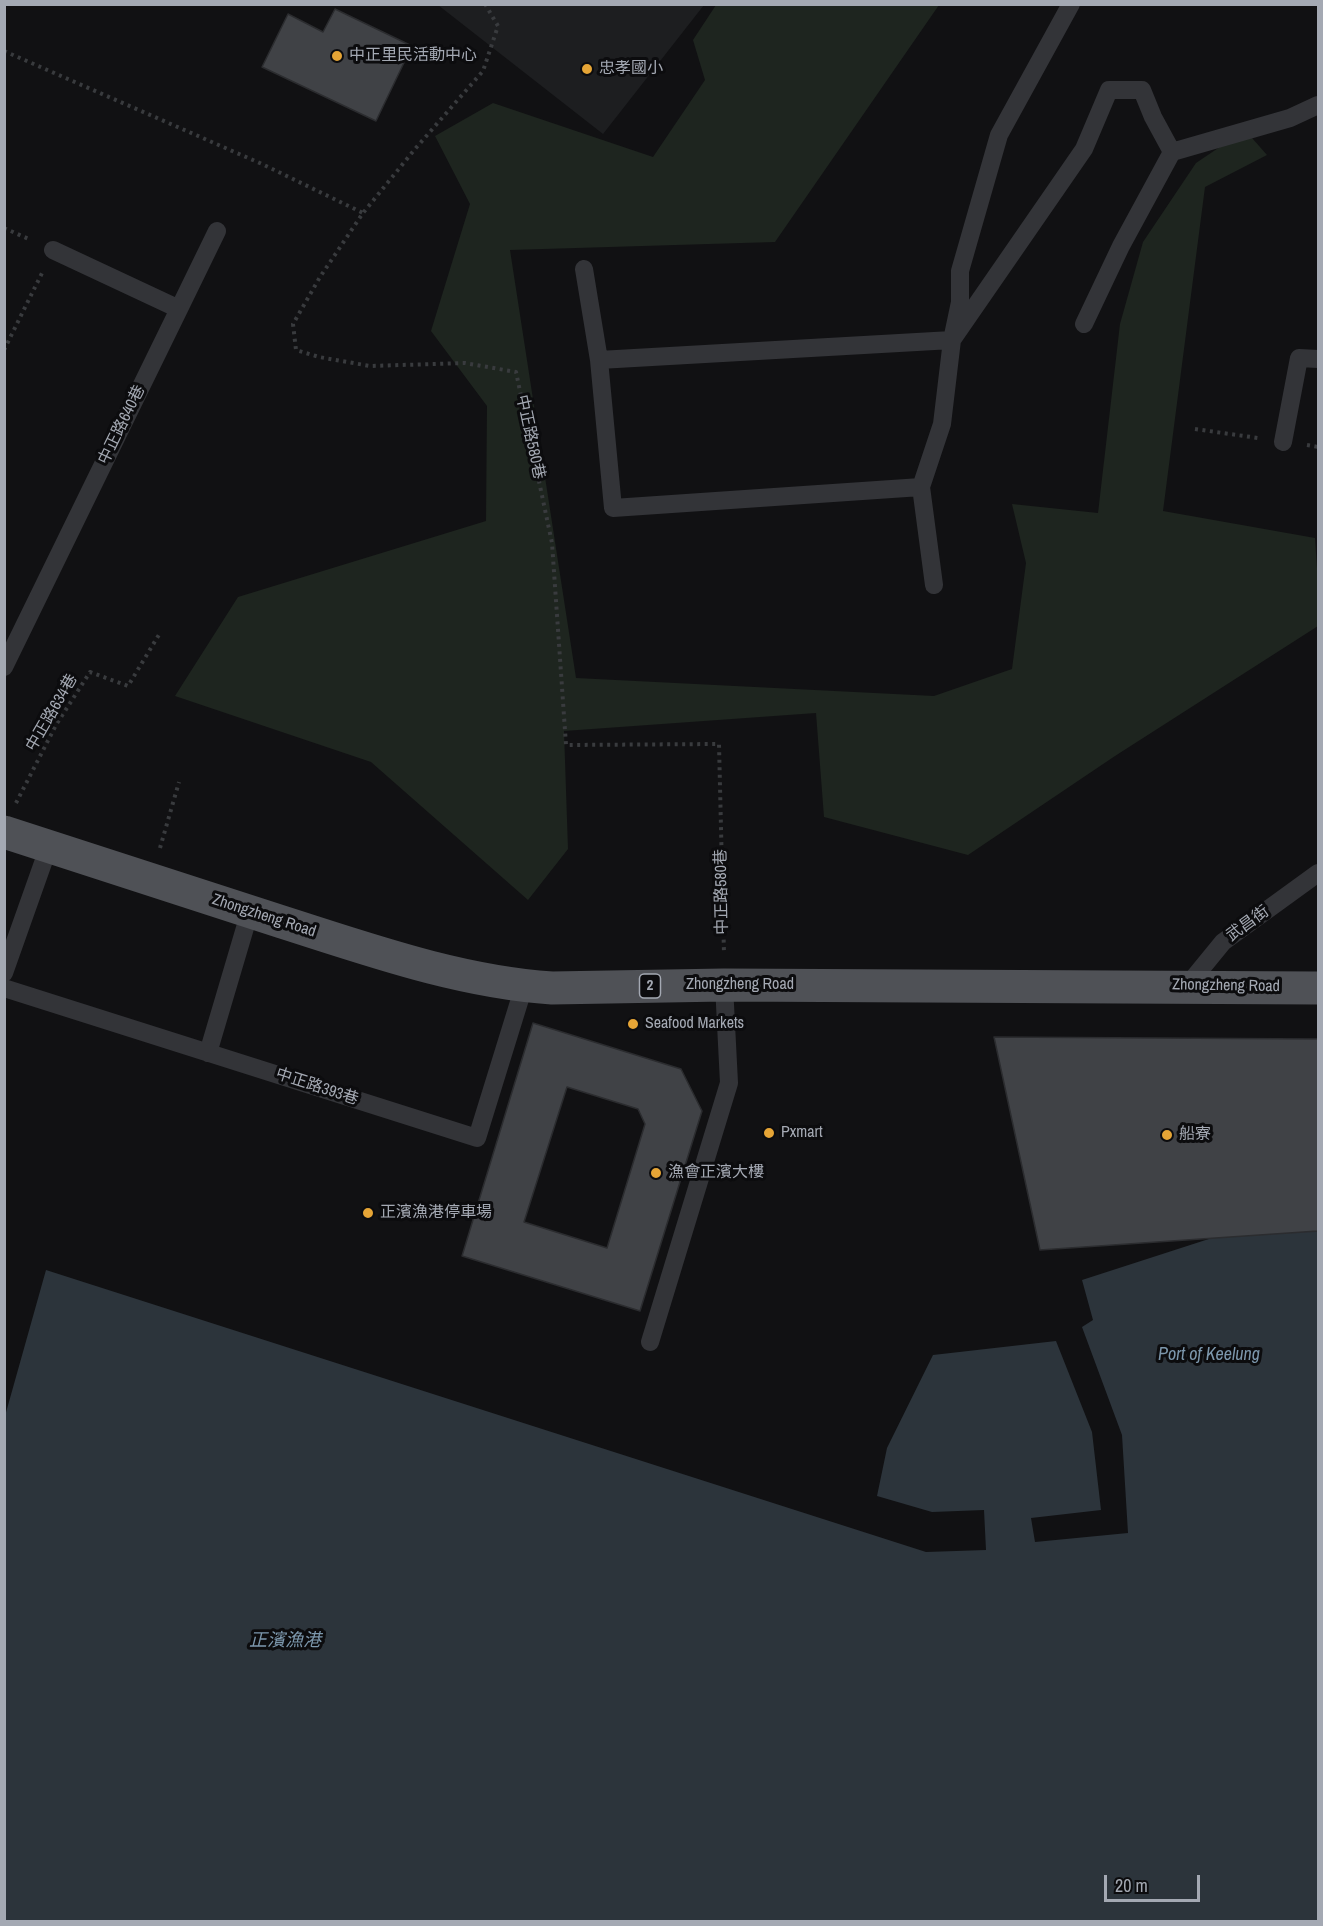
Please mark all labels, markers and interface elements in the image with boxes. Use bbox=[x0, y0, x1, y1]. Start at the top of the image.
place label: 中正里民活動中心 bbox=[349, 46, 477, 66]
marker: 中正里民活動中心 bbox=[330, 49, 344, 63]
place label: 忠孝國小 bbox=[599, 59, 663, 79]
marker: 忠孝國小 bbox=[580, 62, 594, 76]
street label: 中正路640巷 bbox=[95, 382, 149, 468]
street label: 中正路580巷 bbox=[512, 393, 548, 481]
street label: 中正路634巷 bbox=[22, 671, 82, 755]
street label: 中正路580巷 bbox=[712, 849, 732, 935]
street label: Zhongzheng Road bbox=[210, 890, 318, 942]
street label: 武昌街 bbox=[1223, 902, 1273, 946]
road number: 2 bbox=[640, 974, 660, 998]
street label: Zhongzheng Road bbox=[686, 975, 794, 995]
street label: Zhongzheng Road bbox=[1172, 975, 1280, 997]
place label: Seafood Markets bbox=[645, 1014, 744, 1034]
marker: Seafood Markets bbox=[626, 1017, 640, 1031]
street label: 中正路393巷 bbox=[273, 1065, 361, 1109]
place label: Pxmart bbox=[781, 1123, 823, 1143]
place label: 船寮 bbox=[1179, 1125, 1211, 1145]
marker: Pxmart bbox=[762, 1126, 776, 1140]
marker: 船寮 bbox=[1160, 1128, 1174, 1142]
place label: 漁會正濱大樓 bbox=[668, 1163, 764, 1183]
marker: 漁會正濱大樓 bbox=[649, 1166, 663, 1180]
place label: 正濱漁港停車場 bbox=[380, 1203, 492, 1223]
marker: 正濱漁港停車場 bbox=[361, 1206, 375, 1220]
water label: Port of Keelung bbox=[1158, 1344, 1260, 1366]
water label: 正濱漁港 bbox=[249, 1630, 321, 1652]
scale bar bbox=[1107, 1863, 1203, 1901]
text: 20 m bbox=[1115, 1873, 1148, 1898]

